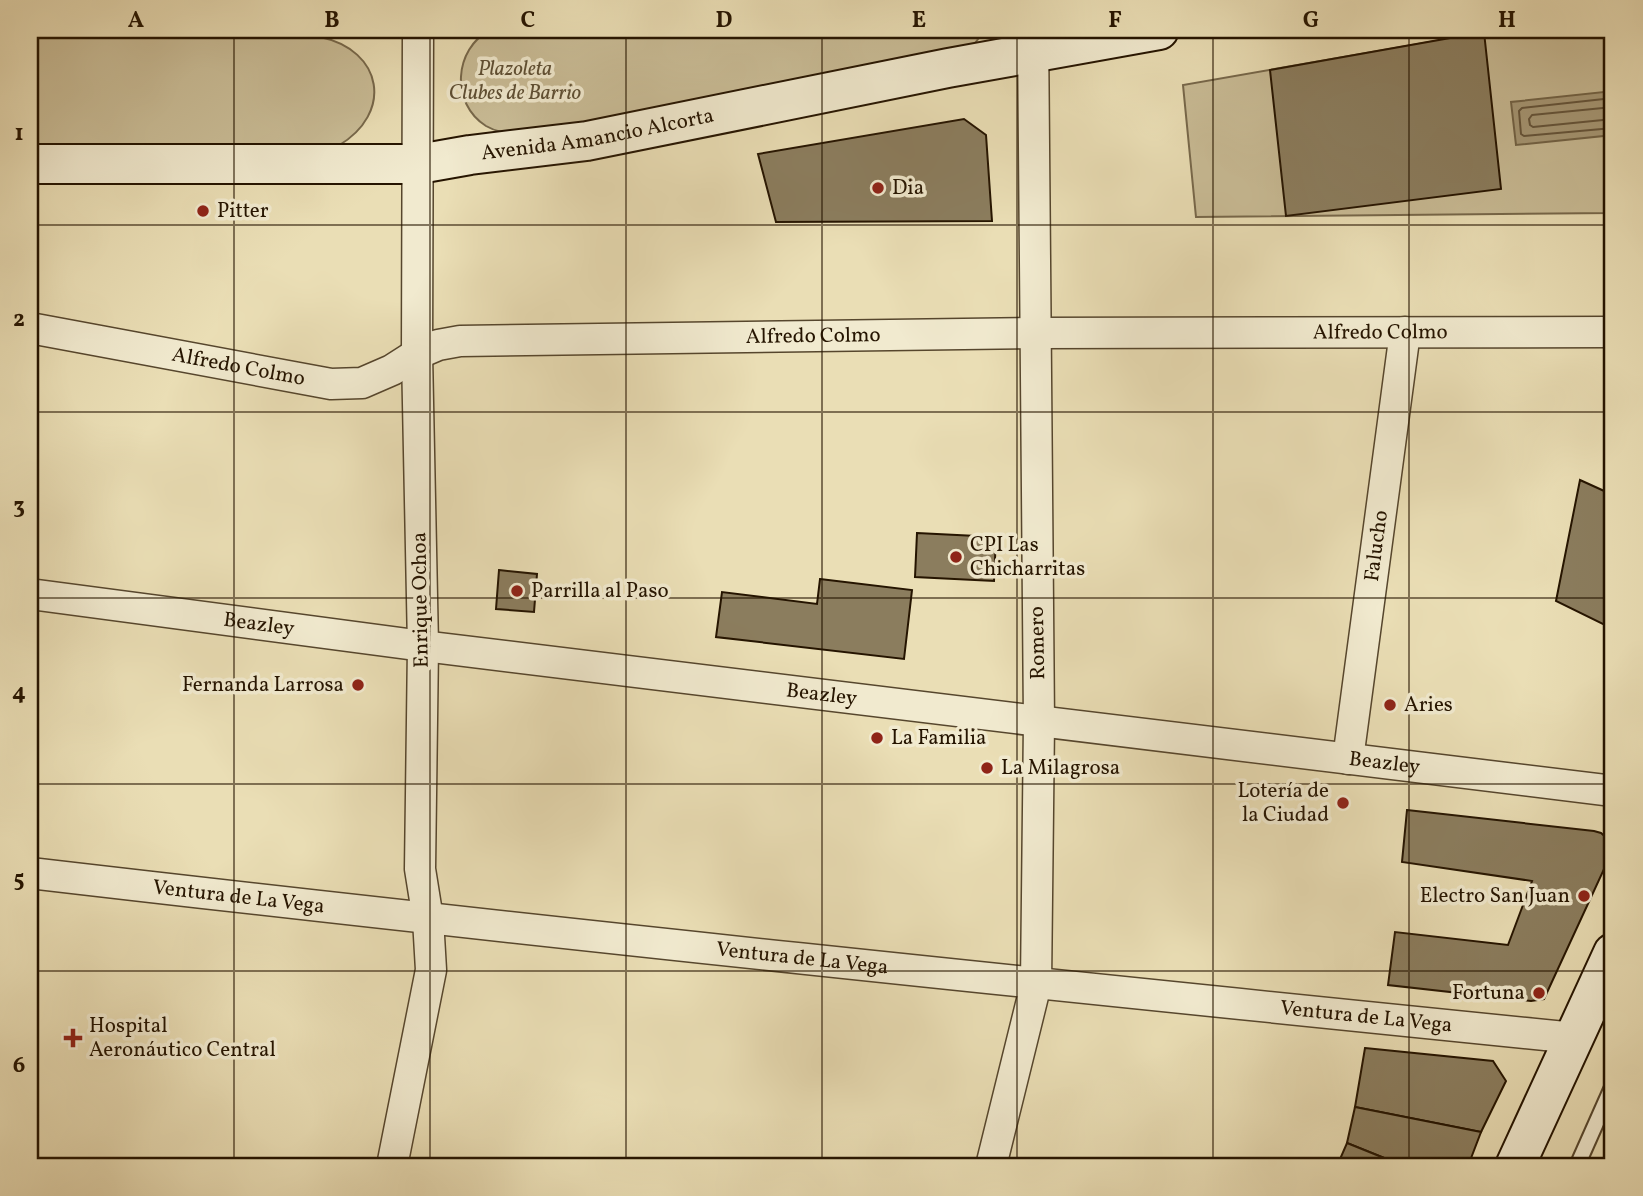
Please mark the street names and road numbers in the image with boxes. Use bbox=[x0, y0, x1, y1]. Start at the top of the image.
street label: Avenida Amancio Alcorta bbox=[480, 101, 717, 168]
street label: Alfredo Colmo bbox=[1313, 318, 1448, 347]
street label: Alfredo Colmo bbox=[745, 321, 881, 352]
street label: Alfredo Colmo bbox=[169, 340, 307, 393]
street label: Falucho bbox=[1357, 508, 1396, 583]
street label: Enrique Ochoa bbox=[405, 532, 437, 668]
street label: Beazley bbox=[222, 605, 297, 643]
street label: Romero bbox=[1023, 606, 1053, 680]
street label: Beazley bbox=[784, 676, 859, 713]
street label: Beazley bbox=[1347, 744, 1422, 782]
street label: Ventura de La Vega bbox=[151, 873, 326, 921]
street label: Ventura de La Vega bbox=[715, 935, 890, 982]
street label: Ventura de La Vega bbox=[1279, 994, 1454, 1040]

